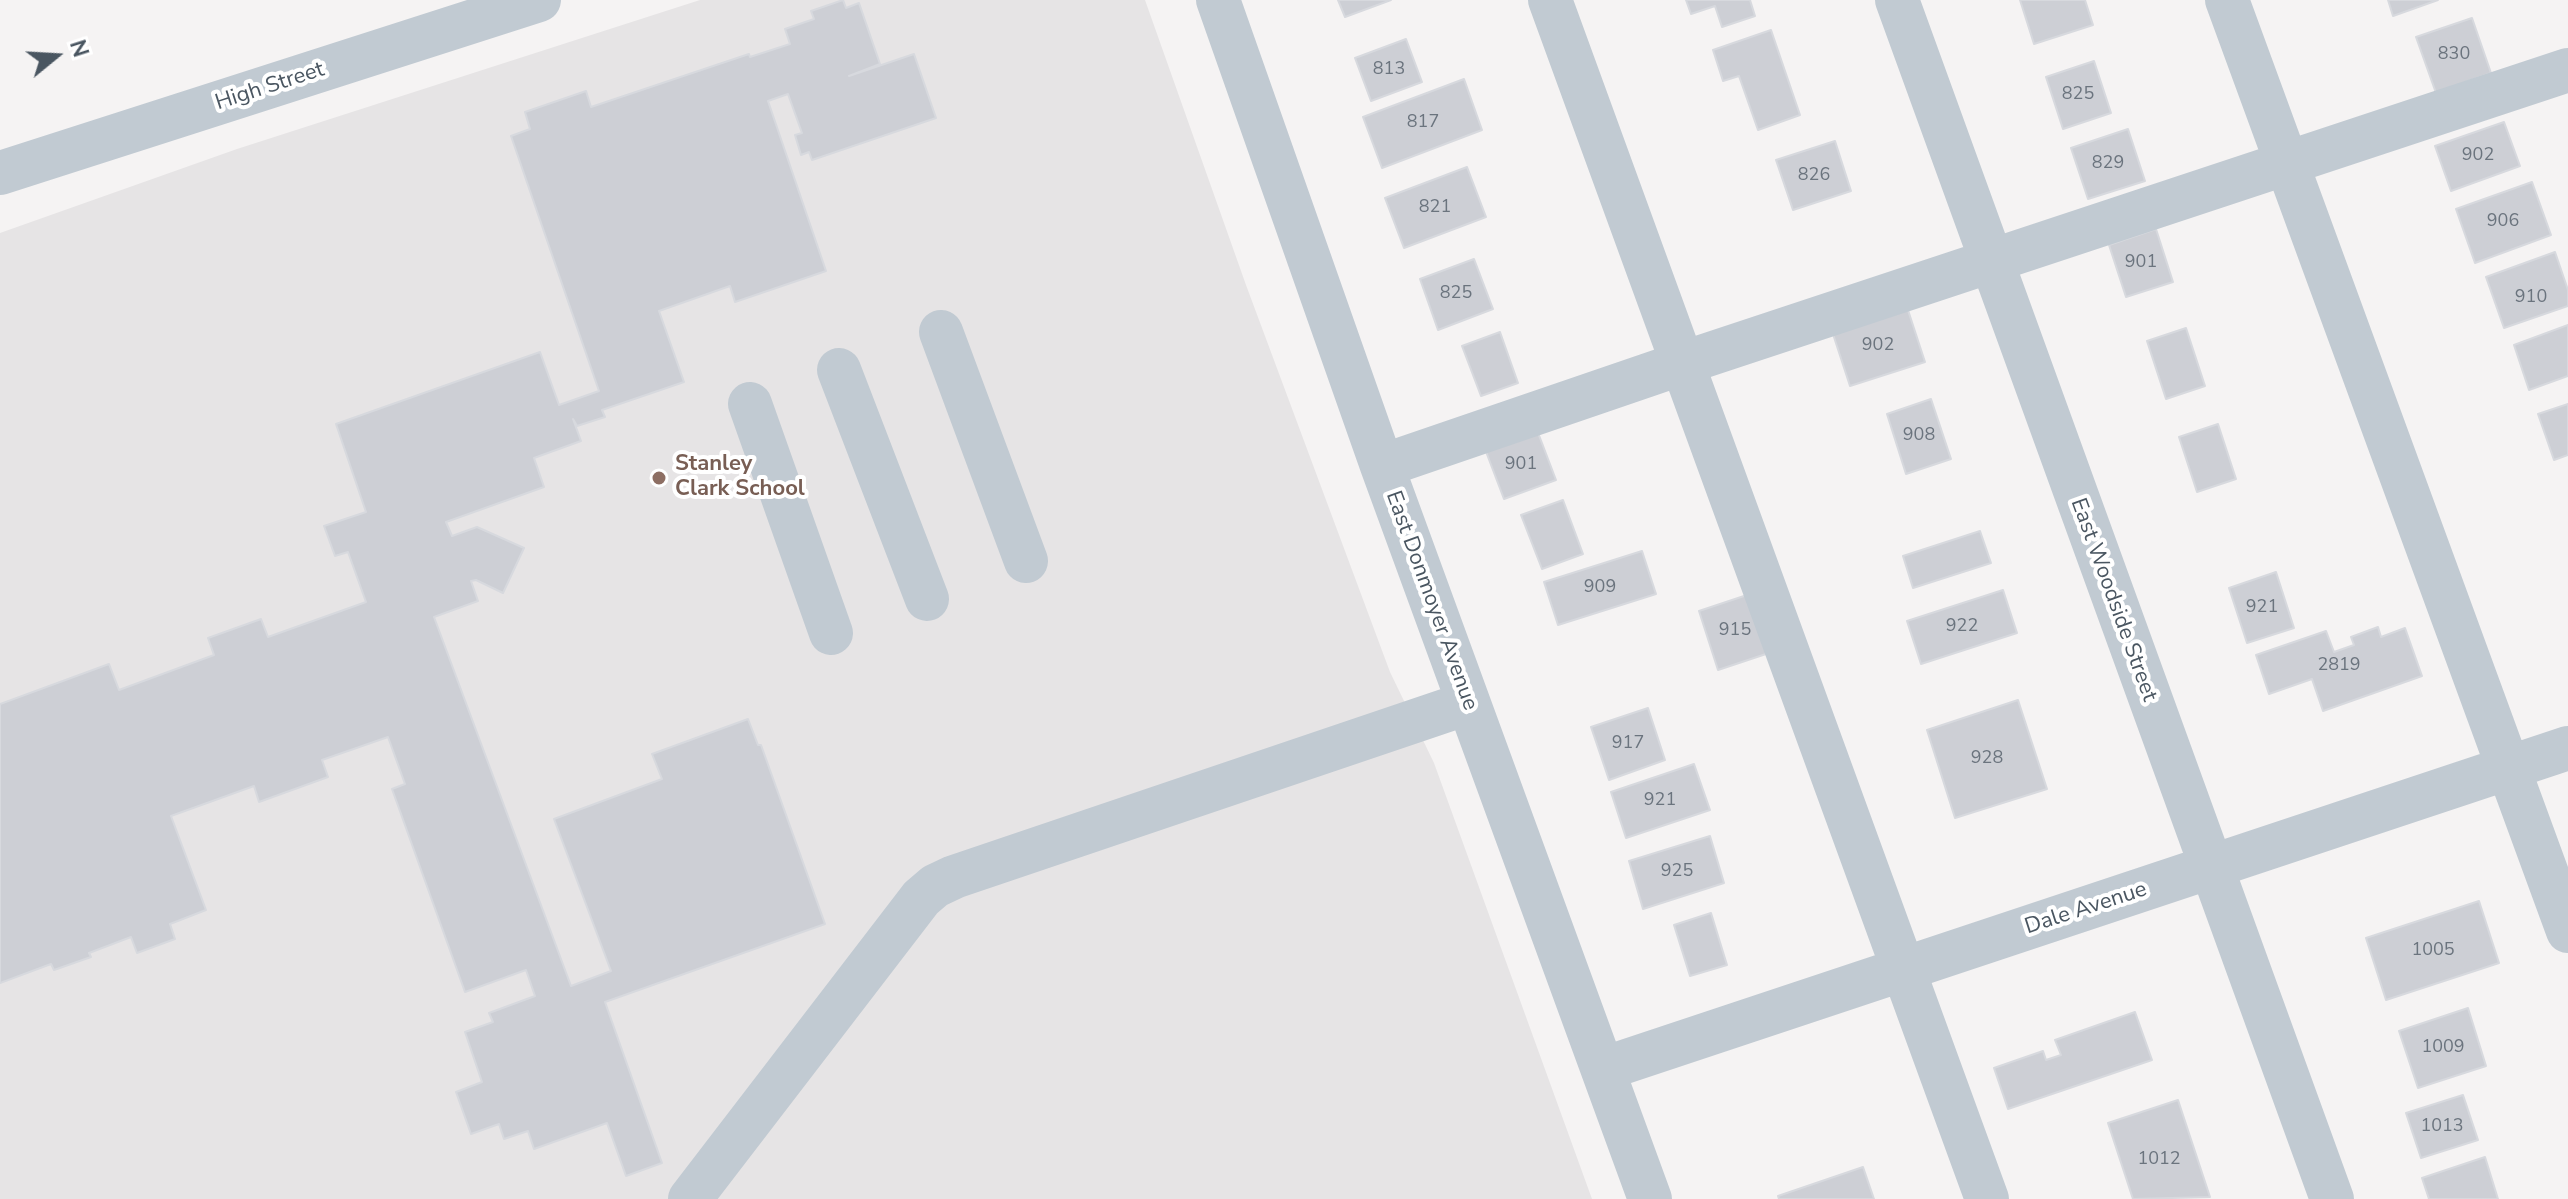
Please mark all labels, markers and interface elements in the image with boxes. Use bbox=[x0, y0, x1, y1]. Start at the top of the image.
north arrow bbox=[16, 16, 96, 96]
text: N bbox=[62, 36, 96, 61]
house number: 830 bbox=[2438, 44, 2470, 66]
street label: High Street bbox=[212, 57, 328, 117]
house number: 813 bbox=[1373, 59, 1405, 81]
house number: 825 bbox=[2062, 84, 2094, 106]
house number: 817 bbox=[1407, 112, 1439, 134]
house number: 902 bbox=[2462, 145, 2494, 167]
house number: 829 bbox=[2092, 153, 2124, 175]
house number: 826 bbox=[1798, 165, 1830, 187]
house number: 821 bbox=[1419, 197, 1451, 219]
house number: 906 bbox=[2487, 211, 2519, 233]
house number: 901 bbox=[2125, 252, 2157, 274]
house number: 825 bbox=[1440, 283, 1472, 305]
house number: 910 bbox=[2515, 287, 2547, 309]
house number: 902 bbox=[1862, 335, 1894, 357]
house number: 908 bbox=[1903, 425, 1935, 447]
place label: Stanley Clark School bbox=[675, 452, 805, 504]
house number: 901 bbox=[1505, 454, 1537, 476]
marker: Stanley Clark School bbox=[650, 469, 668, 487]
street label: East Donmoyer Avenue bbox=[1379, 488, 1483, 714]
street label: East Woodside Street bbox=[2064, 495, 2162, 705]
house number: 909 bbox=[1584, 577, 1616, 599]
house number: 921 bbox=[2246, 597, 2278, 619]
house number: 922 bbox=[1946, 616, 1978, 638]
house number: 915 bbox=[1719, 620, 1751, 642]
house number: 2819 bbox=[2317, 655, 2361, 677]
house number: 917 bbox=[1612, 733, 1644, 755]
house number: 928 bbox=[1971, 748, 2003, 770]
house number: 921 bbox=[1644, 790, 1676, 812]
house number: 925 bbox=[1661, 861, 1693, 883]
street label: Dale Avenue bbox=[2022, 877, 2150, 941]
house number: 1005 bbox=[2411, 940, 2455, 962]
house number: 1009 bbox=[2421, 1037, 2465, 1059]
house number: 1013 bbox=[2420, 1116, 2464, 1138]
house number: 1012 bbox=[2137, 1149, 2181, 1171]

